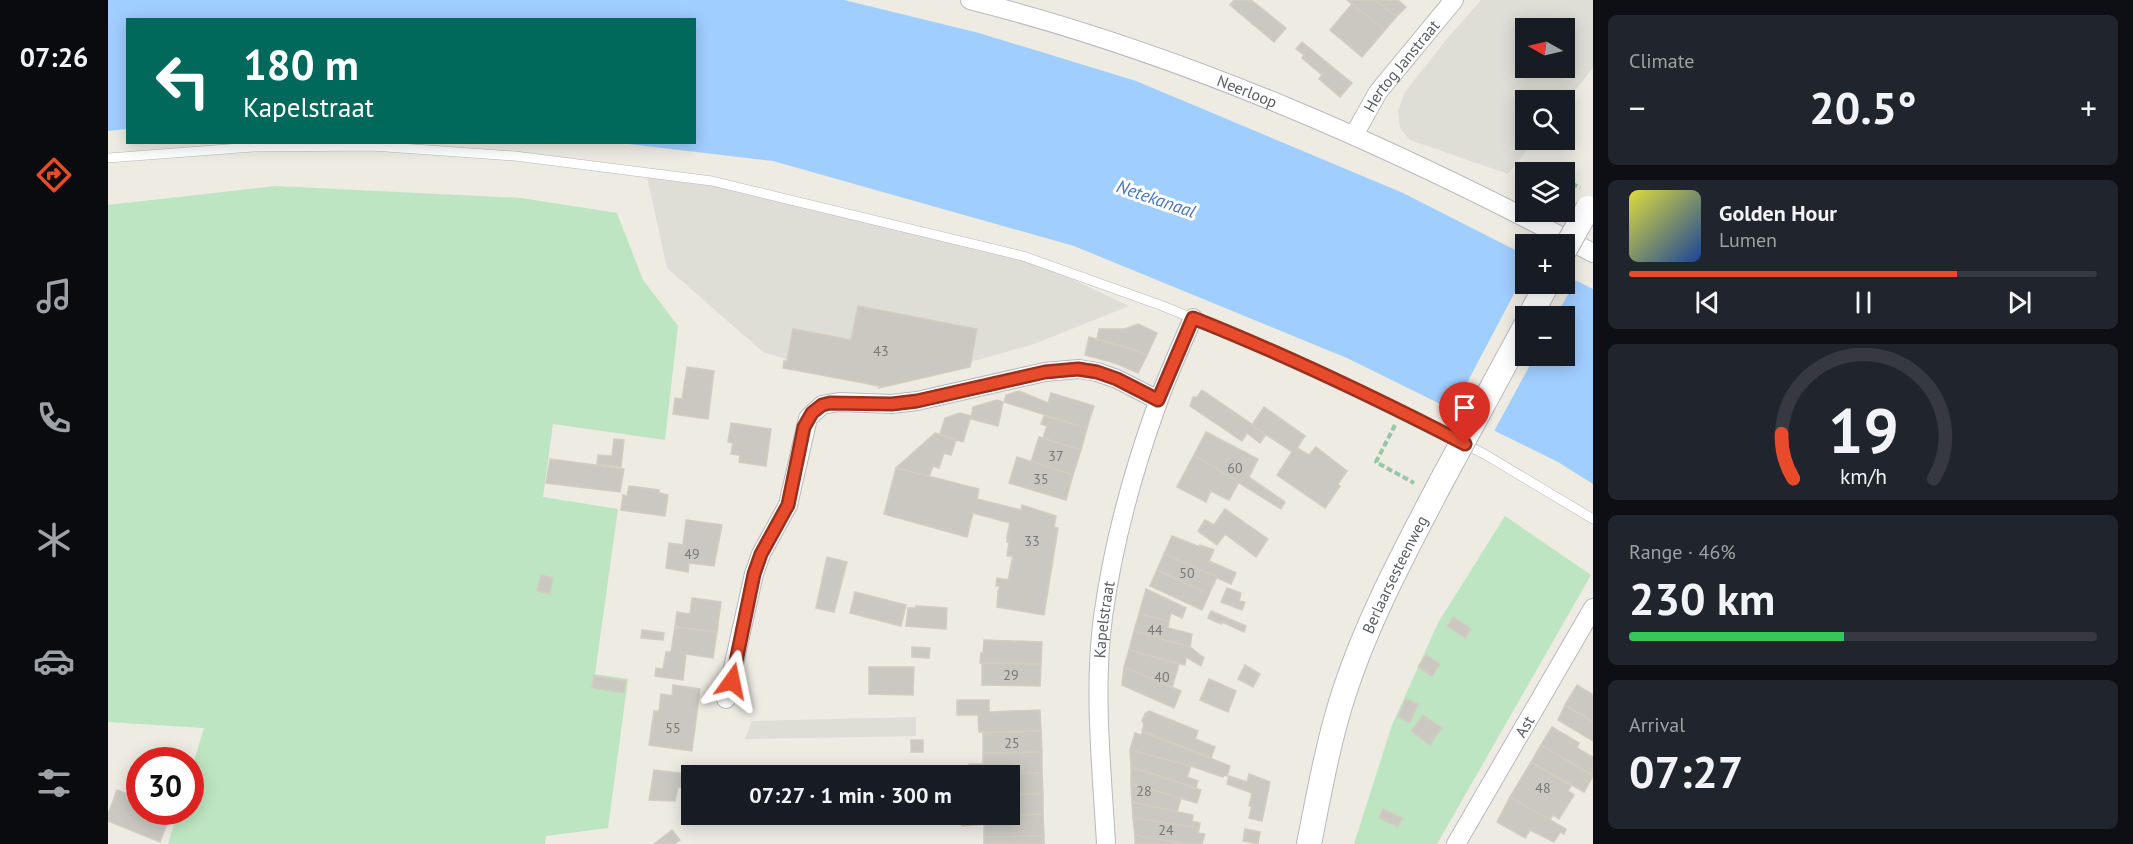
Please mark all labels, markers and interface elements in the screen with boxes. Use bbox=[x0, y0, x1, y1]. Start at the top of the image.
street label: Hertog Janstraat bbox=[1359, 15, 1444, 115]
north arrow bbox=[1515, 18, 1575, 78]
map controls bbox=[1515, 18, 1575, 366]
text: 180 m bbox=[243, 37, 359, 92]
text: 07:26 bbox=[20, 40, 88, 74]
icon: left bbox=[144, 42, 222, 120]
text: Climate bbox=[1629, 48, 1695, 74]
street label: Neerloop bbox=[1214, 70, 1280, 112]
text: 20.5° bbox=[1809, 78, 1917, 136]
text: − bbox=[1629, 86, 1646, 129]
text: + bbox=[2080, 86, 2097, 129]
text: Kapelstraat bbox=[243, 90, 374, 124]
button: search bbox=[1515, 90, 1575, 150]
icon: directions bbox=[33, 154, 75, 196]
button: layers bbox=[1515, 162, 1575, 222]
water label: Netekanaal bbox=[1114, 174, 1199, 223]
text: Golden Hour bbox=[1719, 199, 1837, 227]
text: Lumen bbox=[1719, 227, 1777, 253]
button: + bbox=[1515, 234, 1575, 294]
icon: music bbox=[33, 275, 75, 317]
icon: previous bbox=[1691, 286, 1724, 319]
icon: pause bbox=[1847, 286, 1880, 319]
icon: next bbox=[2003, 286, 2036, 319]
button: − bbox=[1515, 306, 1575, 366]
house number: 43 bbox=[873, 342, 889, 360]
pin bbox=[1439, 382, 1490, 444]
text: 19 bbox=[1828, 389, 1898, 470]
icon: arrive bbox=[1448, 391, 1481, 424]
icon: phone bbox=[33, 397, 75, 439]
house number: 37 bbox=[1048, 447, 1064, 465]
house number: 60 bbox=[1227, 459, 1243, 477]
text: km/h bbox=[1839, 462, 1886, 490]
house number: 35 bbox=[1033, 470, 1049, 488]
street label: Berlaarsesteenweg bbox=[1357, 512, 1432, 637]
icon: climate bbox=[33, 519, 75, 561]
house number: 33 bbox=[1024, 532, 1040, 550]
text: Range · 46% bbox=[1629, 539, 1736, 565]
house number: 49 bbox=[684, 545, 700, 563]
house number: 50 bbox=[1179, 564, 1195, 582]
text: 230 km bbox=[1629, 569, 1775, 627]
street label: Kapelstraat bbox=[1089, 579, 1119, 659]
house number: 44 bbox=[1147, 621, 1163, 639]
icon: car bbox=[33, 640, 75, 682]
position arrow bbox=[700, 649, 764, 713]
house number: 29 bbox=[1003, 666, 1019, 684]
house number: 40 bbox=[1154, 668, 1170, 686]
street label: Ast bbox=[1510, 712, 1539, 741]
text: Arrival bbox=[1629, 712, 1685, 738]
house number: 55 bbox=[665, 719, 681, 737]
house number: 25 bbox=[1004, 734, 1020, 752]
text: 07:27 bbox=[1629, 742, 1743, 800]
speed limit sign: 30 bbox=[126, 747, 204, 825]
icon: filters bbox=[33, 762, 75, 804]
house number: 48 bbox=[1535, 779, 1551, 797]
text: 07:27 · 1 min · 300 m bbox=[749, 781, 952, 809]
house number: 28 bbox=[1136, 782, 1152, 800]
house number: 24 bbox=[1158, 821, 1174, 839]

